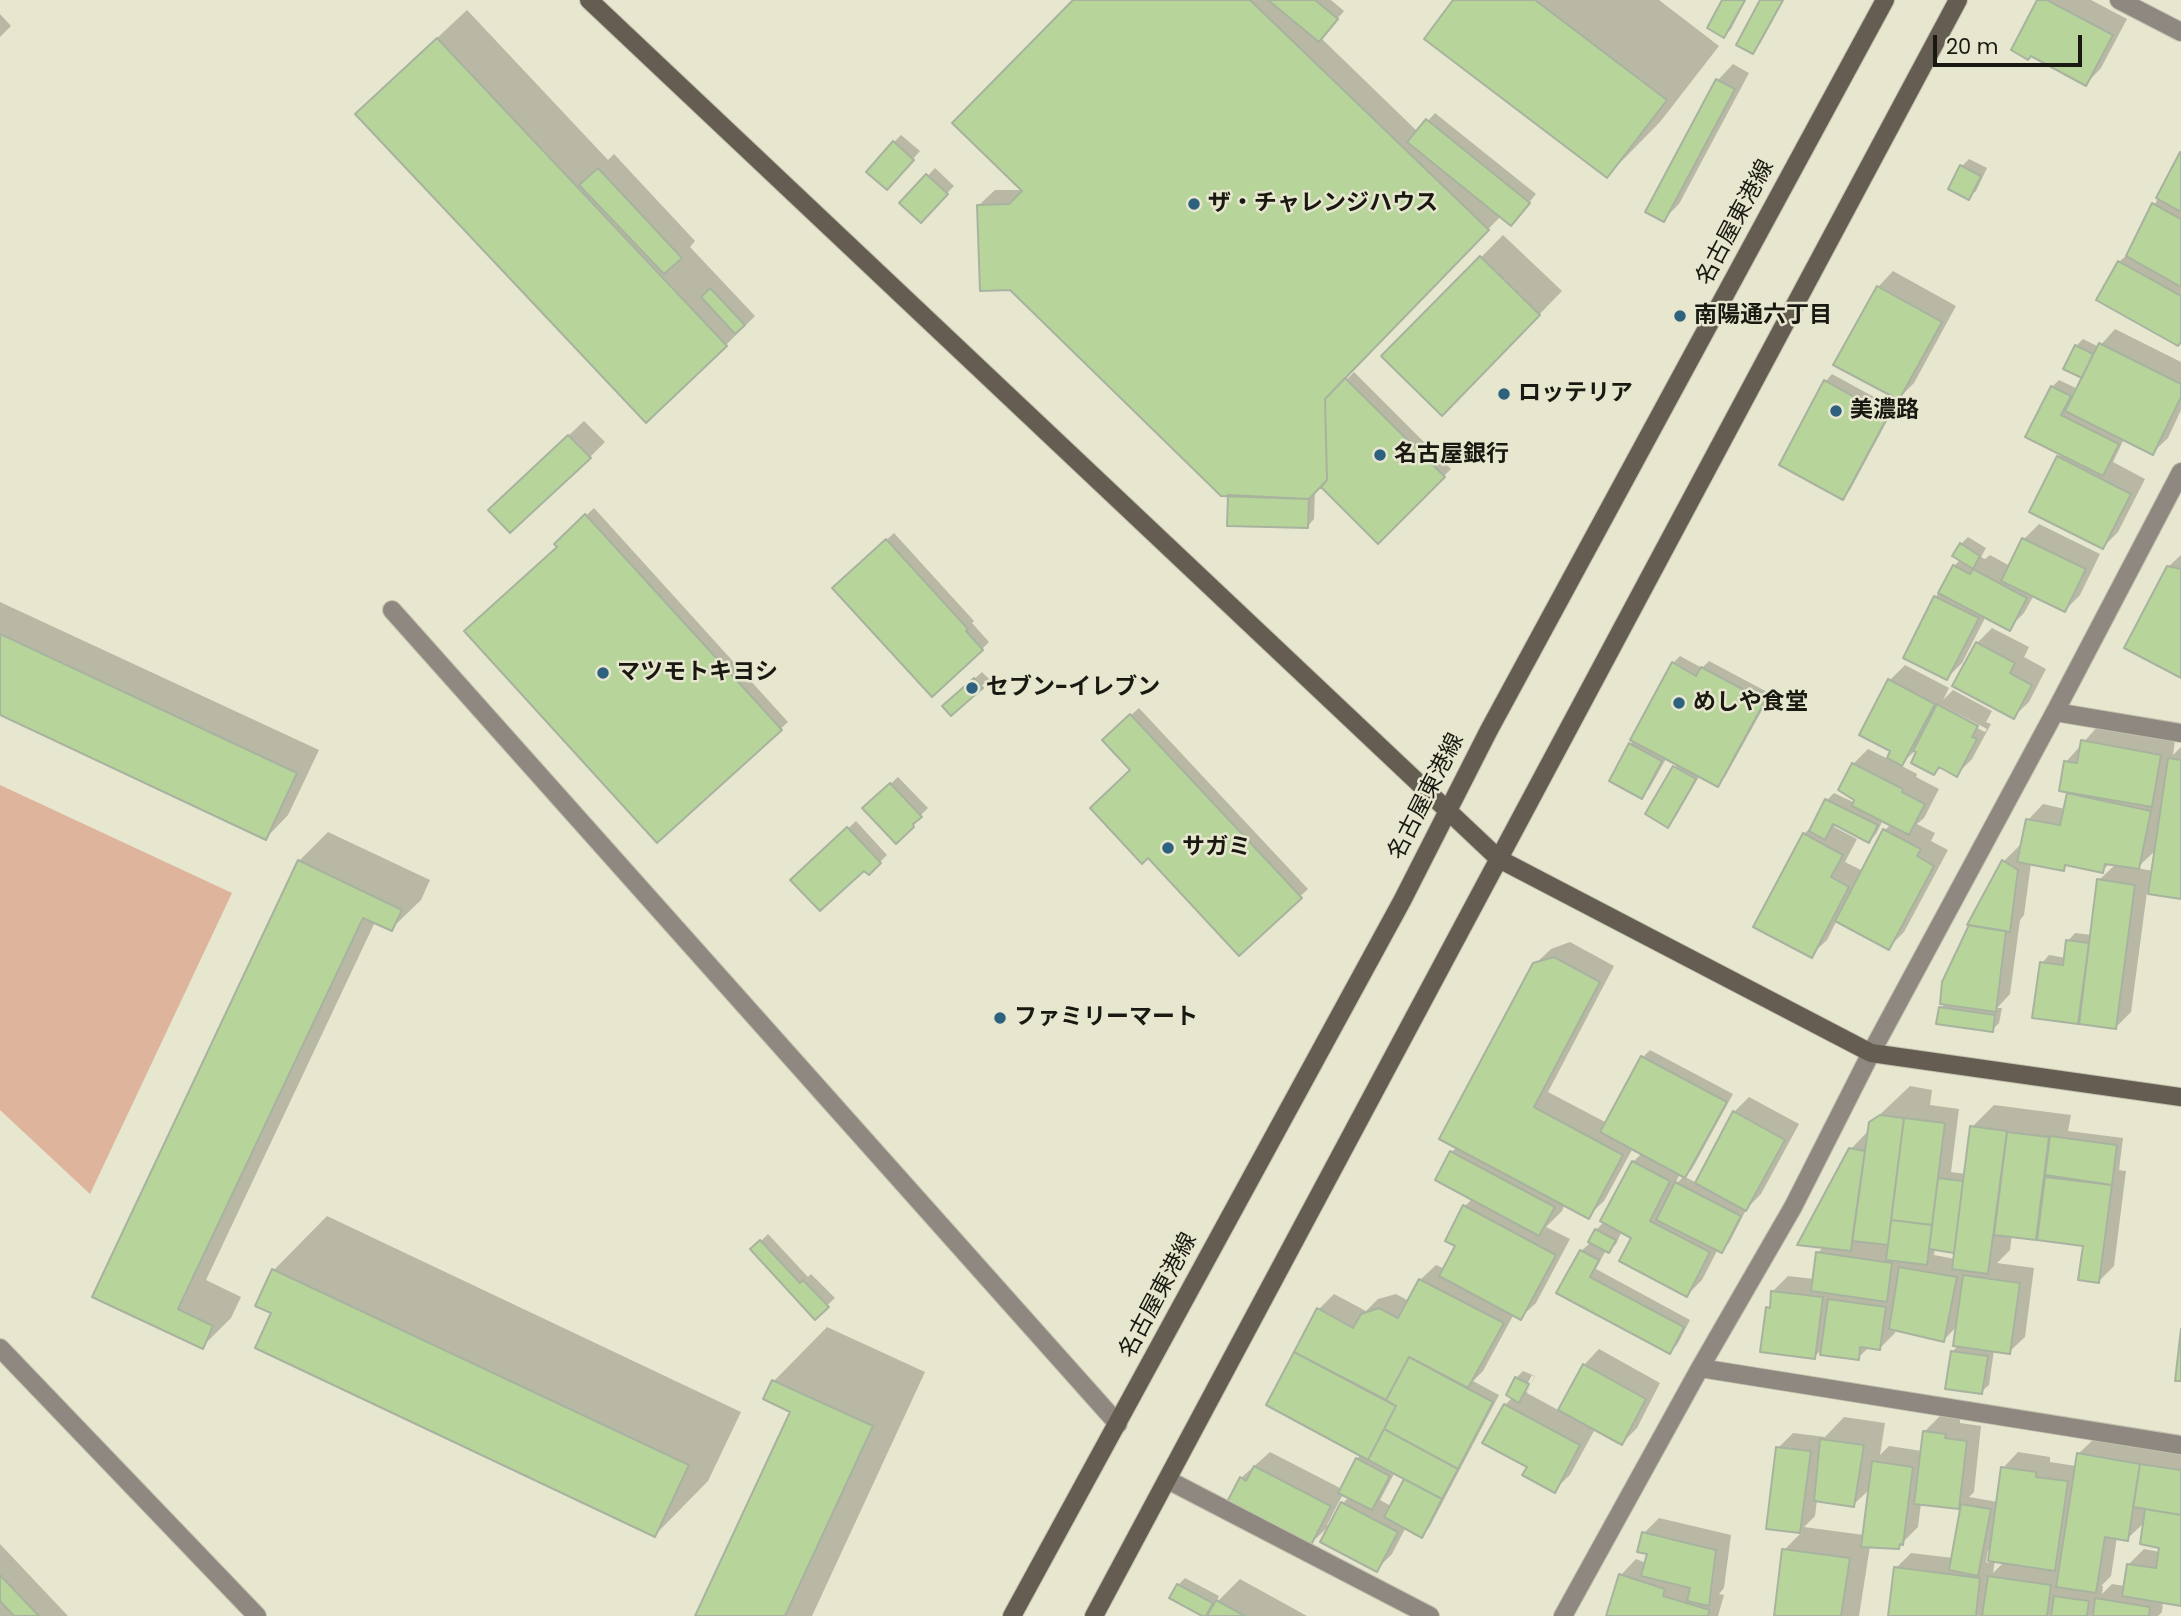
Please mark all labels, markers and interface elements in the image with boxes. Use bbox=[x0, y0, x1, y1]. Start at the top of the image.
scale bar bbox=[1936, 21, 2085, 65]
text: 20 m bbox=[1946, 32, 1999, 61]
street label: 名古屋東港線 bbox=[1691, 156, 1781, 290]
place label: ザ・チャレンジハウス bbox=[1208, 190, 1438, 218]
marker: ザ・チャレンジハウス bbox=[1186, 196, 1202, 212]
place label: 南陽通六丁目 bbox=[1694, 302, 1832, 330]
marker: 南陽通六丁目 bbox=[1672, 308, 1688, 324]
place label: ロッテリア bbox=[1518, 380, 1633, 408]
marker: ロッテリア bbox=[1496, 386, 1512, 402]
place label: 美濃路 bbox=[1850, 397, 1919, 425]
marker: 美濃路 bbox=[1828, 403, 1844, 419]
place label: 名古屋銀行 bbox=[1394, 441, 1509, 469]
marker: 名古屋銀行 bbox=[1372, 447, 1388, 463]
place label: マツモトキヨシ bbox=[617, 659, 778, 687]
marker: マツモトキヨシ bbox=[595, 665, 611, 681]
place label: セブン-イレブン bbox=[986, 674, 1160, 702]
marker: セブン-イレブン bbox=[964, 680, 980, 696]
place label: めしや食堂 bbox=[1693, 689, 1808, 717]
marker: めしや食堂 bbox=[1671, 695, 1687, 711]
street label: 名古屋東港線 bbox=[1383, 729, 1471, 865]
place label: サガミ bbox=[1182, 834, 1251, 862]
marker: サガミ bbox=[1160, 840, 1176, 856]
place label: ファミリーマート bbox=[1014, 1004, 1198, 1032]
marker: ファミリーマート bbox=[992, 1010, 1008, 1026]
street label: 名古屋東港線 bbox=[1114, 1229, 1204, 1363]

